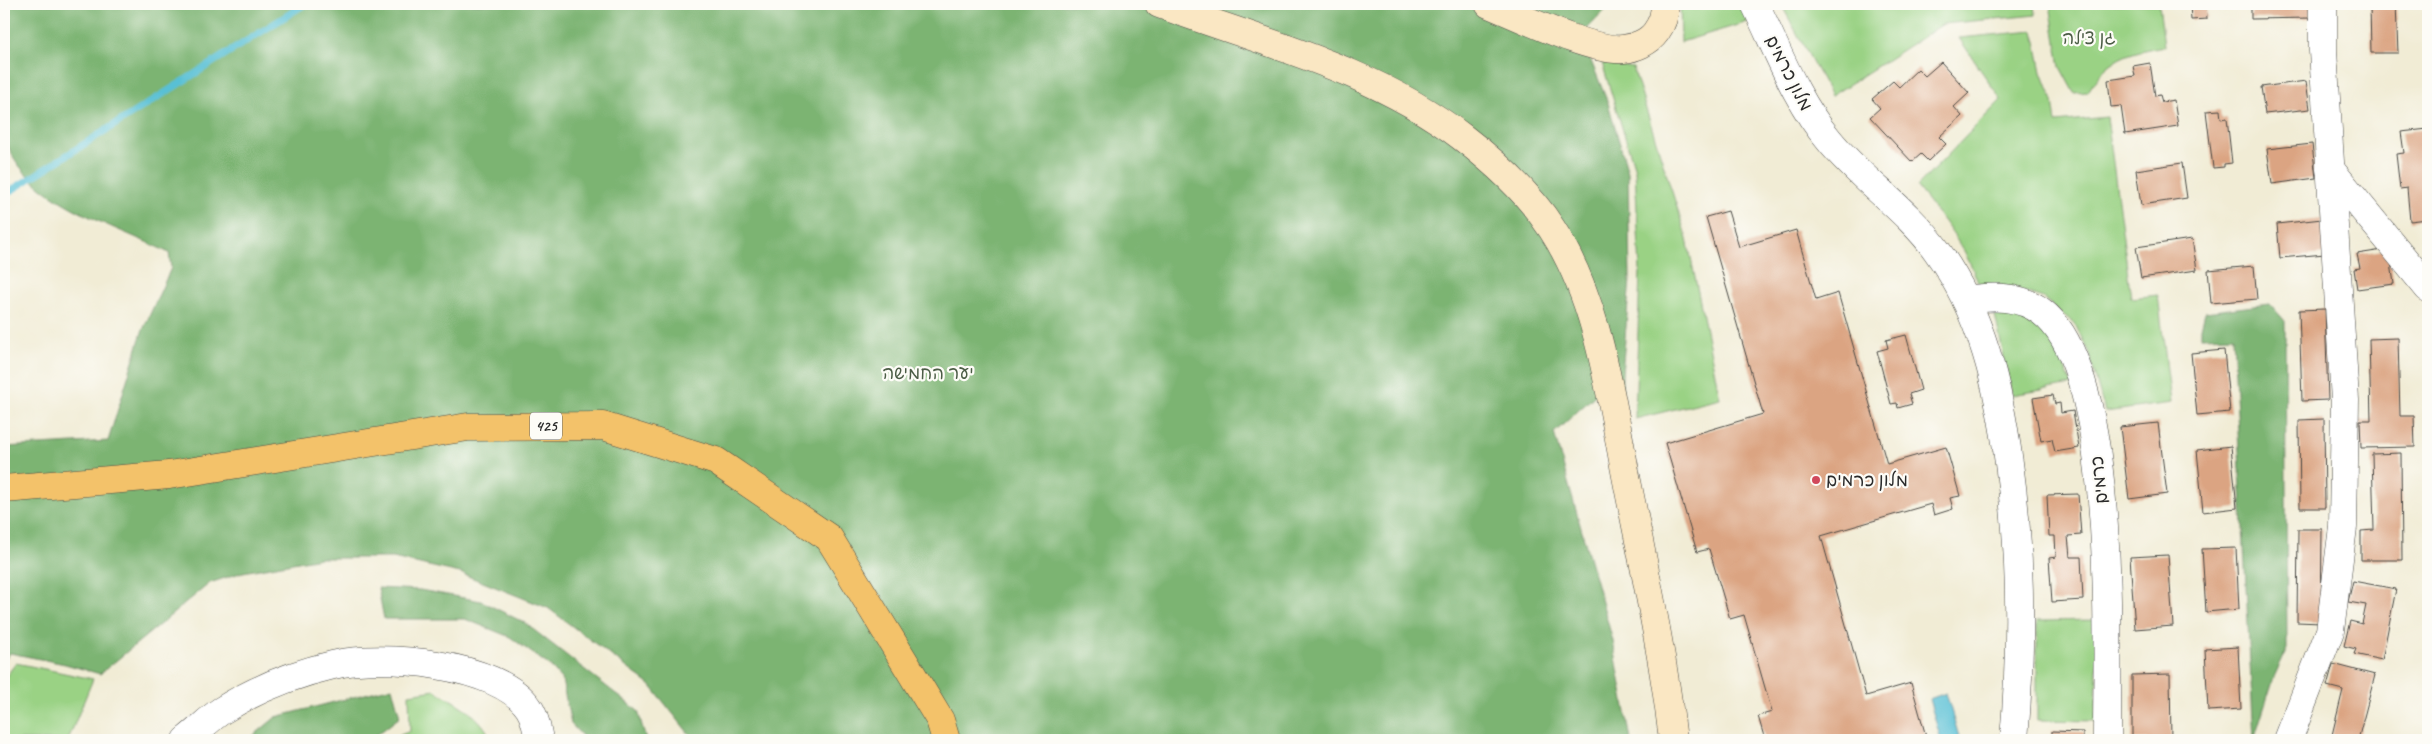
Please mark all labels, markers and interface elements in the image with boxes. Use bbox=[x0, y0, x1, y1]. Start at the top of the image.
park label: גן צילה bbox=[2063, 27, 2115, 49]
street label: מלון כרמים bbox=[1761, 31, 1817, 115]
park label: יער החמישה bbox=[882, 362, 974, 384]
road number: 425 bbox=[530, 412, 562, 440]
street label: כרמים bbox=[2086, 455, 2112, 505]
place label: מלון כרמים bbox=[1826, 469, 1908, 491]
marker: מלון כרמים bbox=[1810, 474, 1822, 486]

